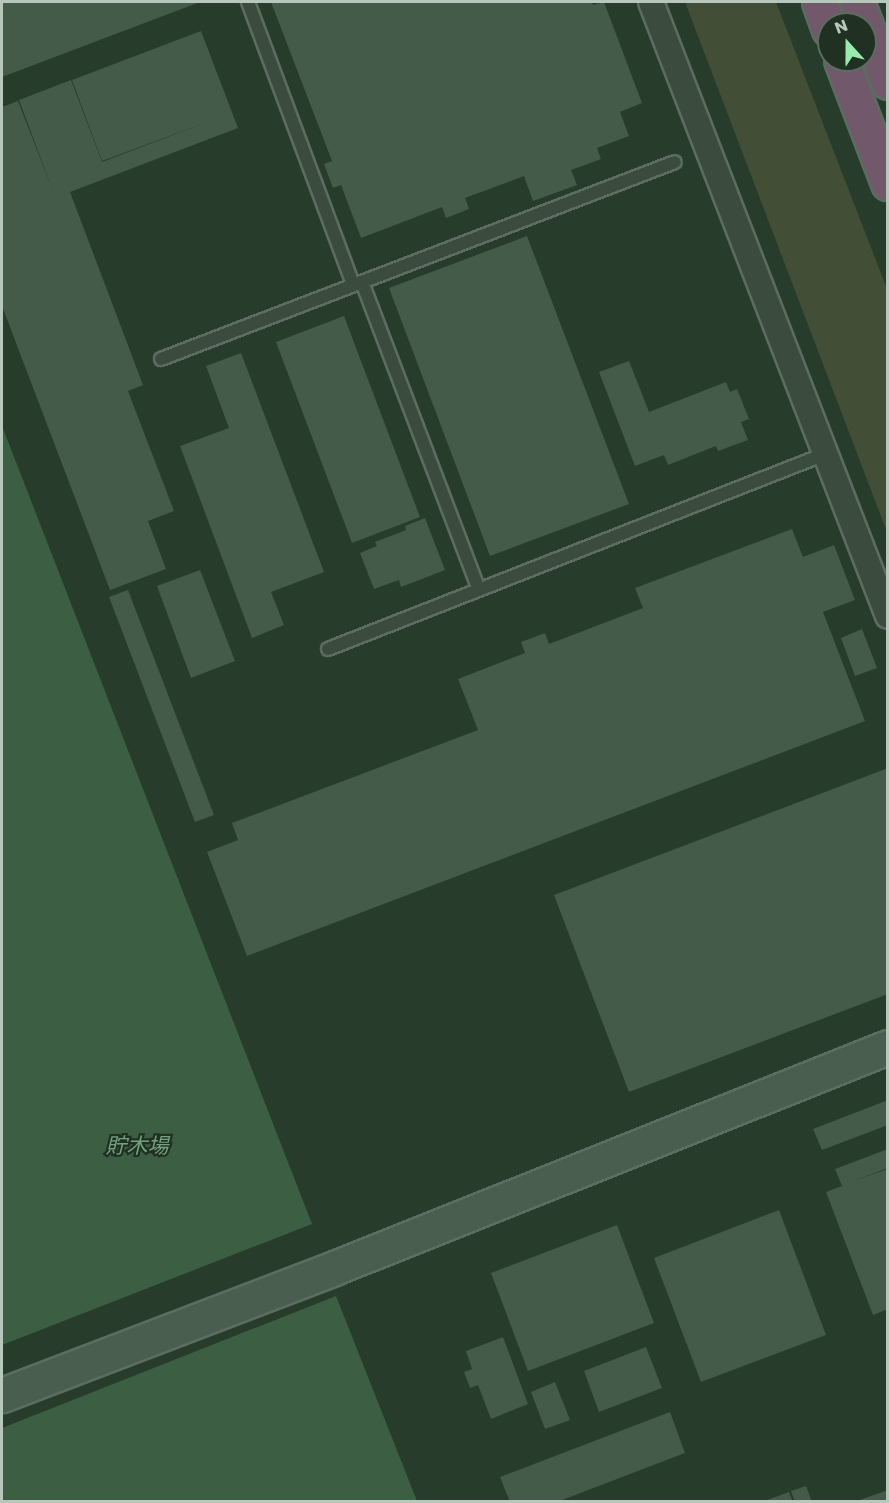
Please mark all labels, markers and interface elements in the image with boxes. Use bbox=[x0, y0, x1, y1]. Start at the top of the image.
north arrow bbox=[817, 12, 877, 72]
text: N bbox=[831, 14, 851, 39]
water label: 貯木場 bbox=[106, 1133, 168, 1159]

